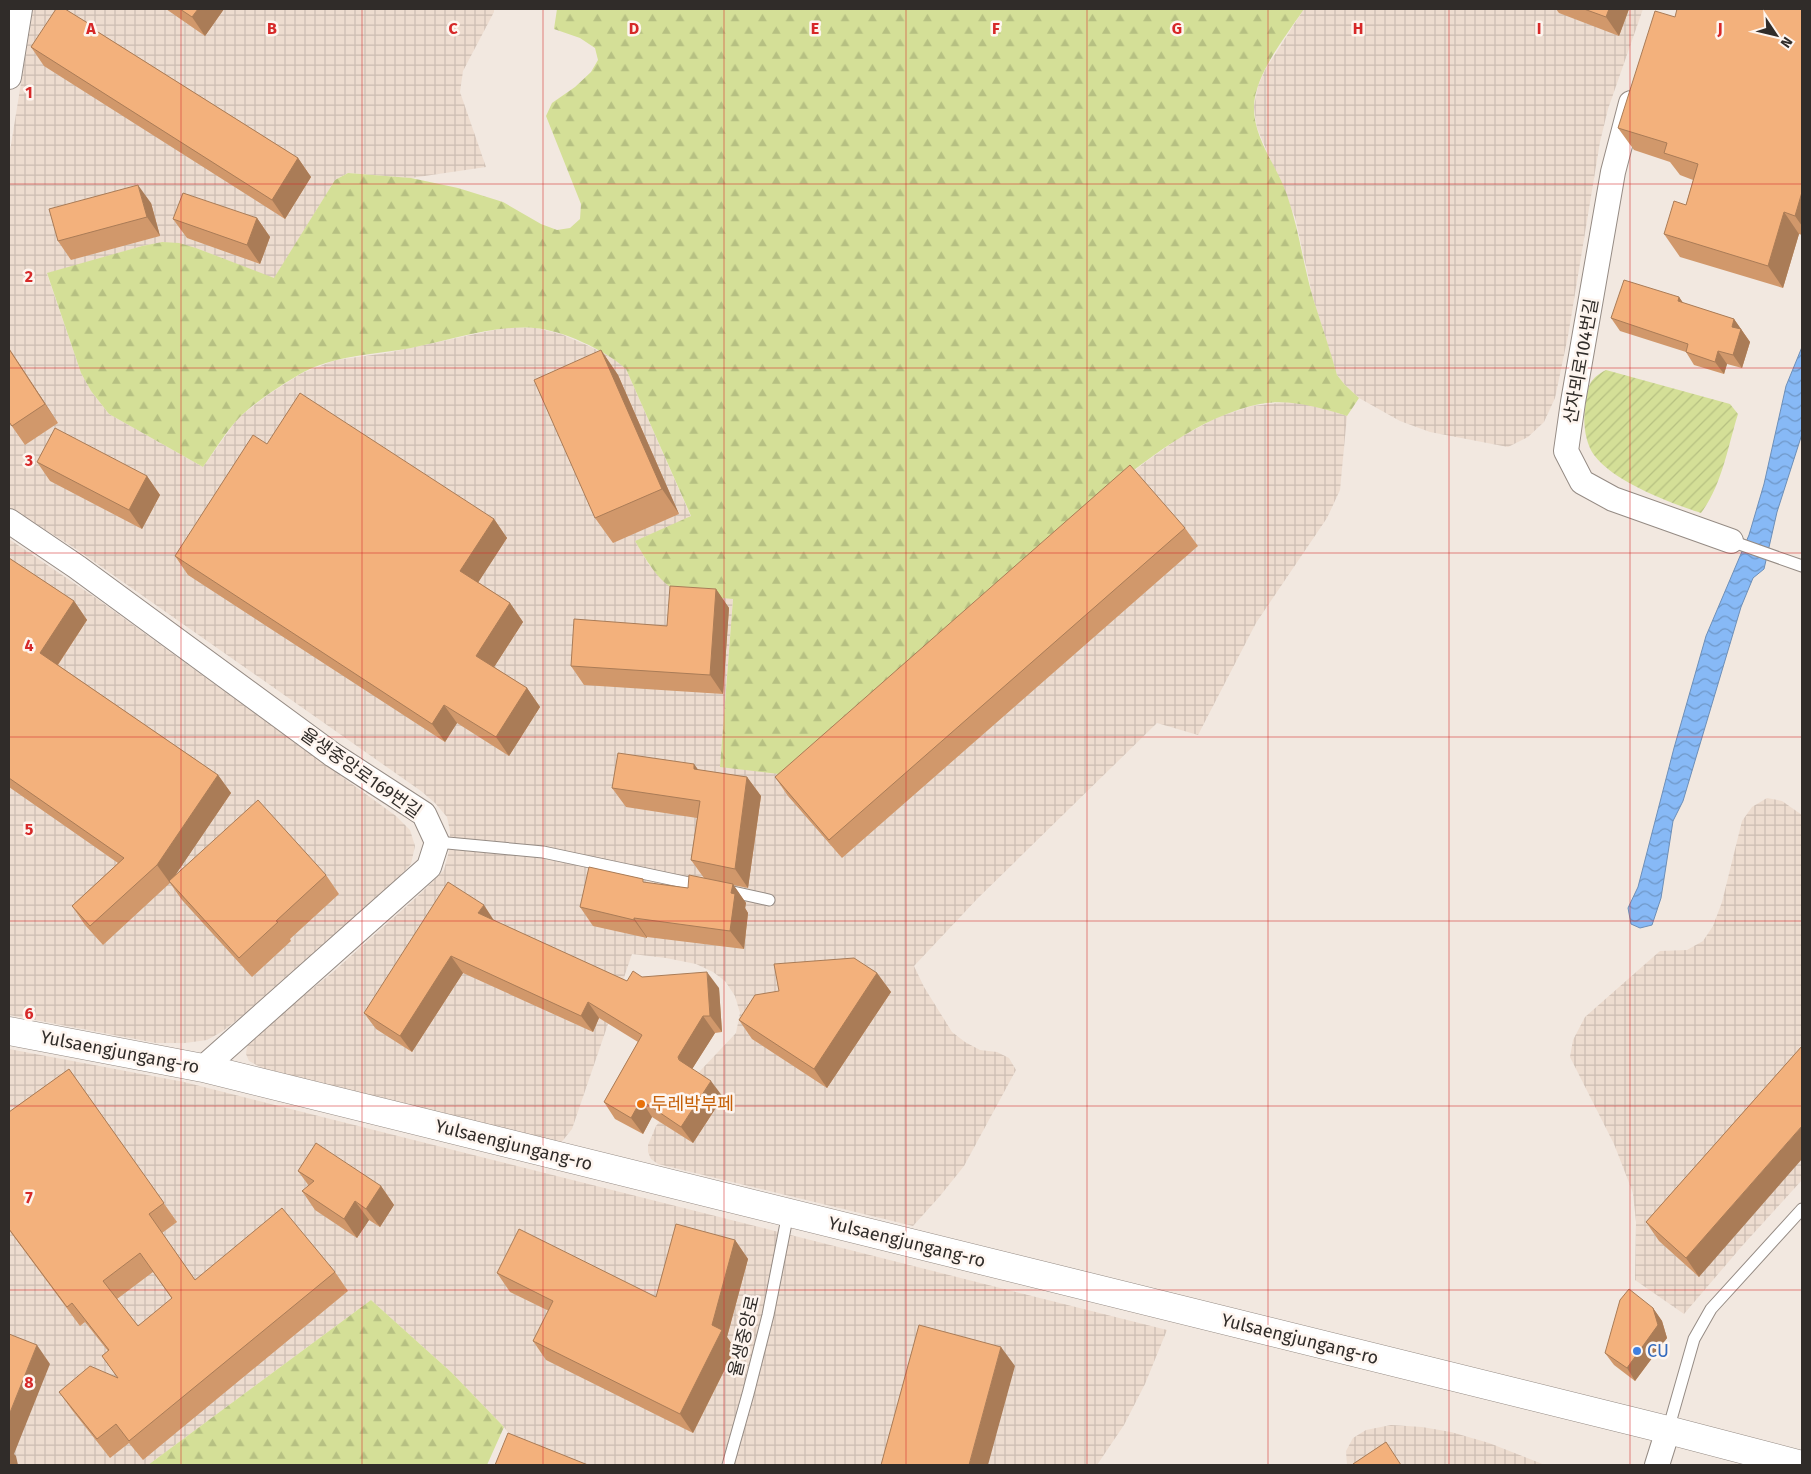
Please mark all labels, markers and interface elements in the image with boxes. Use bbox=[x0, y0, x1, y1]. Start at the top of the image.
north arrow bbox=[1751, 10, 1801, 60]
text: A bbox=[85, 19, 96, 38]
text: B bbox=[267, 19, 277, 38]
text: C bbox=[448, 19, 458, 38]
text: D bbox=[629, 19, 639, 38]
text: E bbox=[811, 19, 819, 38]
text: F bbox=[992, 19, 1000, 38]
text: G bbox=[1172, 19, 1182, 38]
text: H bbox=[1353, 19, 1363, 38]
text: I bbox=[1537, 19, 1541, 38]
text: J bbox=[1716, 19, 1723, 38]
text: N bbox=[1777, 33, 1796, 51]
text: 1 bbox=[25, 83, 33, 102]
text: 2 bbox=[25, 267, 33, 286]
street label: 산자뫼로104번길 bbox=[1559, 297, 1603, 425]
text: 3 bbox=[24, 451, 33, 470]
text: 4 bbox=[24, 636, 34, 655]
street label: 율생중앙로169번길 bbox=[296, 723, 426, 823]
text: 5 bbox=[25, 820, 34, 839]
text: 6 bbox=[24, 1004, 34, 1023]
street label: Yulsaengjungang-ro bbox=[39, 1026, 201, 1078]
place label: 두레박부페 bbox=[651, 1093, 734, 1115]
marker: 두레박부페 bbox=[635, 1098, 647, 1110]
street label: Yulsaengjungang-ro bbox=[433, 1115, 595, 1175]
text: 7 bbox=[25, 1188, 33, 1207]
street label: Yulsaengjungang-ro bbox=[826, 1212, 988, 1272]
street label: 율생중앙로 bbox=[724, 1293, 764, 1379]
street label: Yulsaengjungang-ro bbox=[1219, 1309, 1381, 1369]
place label: CU bbox=[1647, 1340, 1669, 1362]
marker: CU bbox=[1631, 1345, 1643, 1357]
text: 8 bbox=[24, 1373, 34, 1392]

